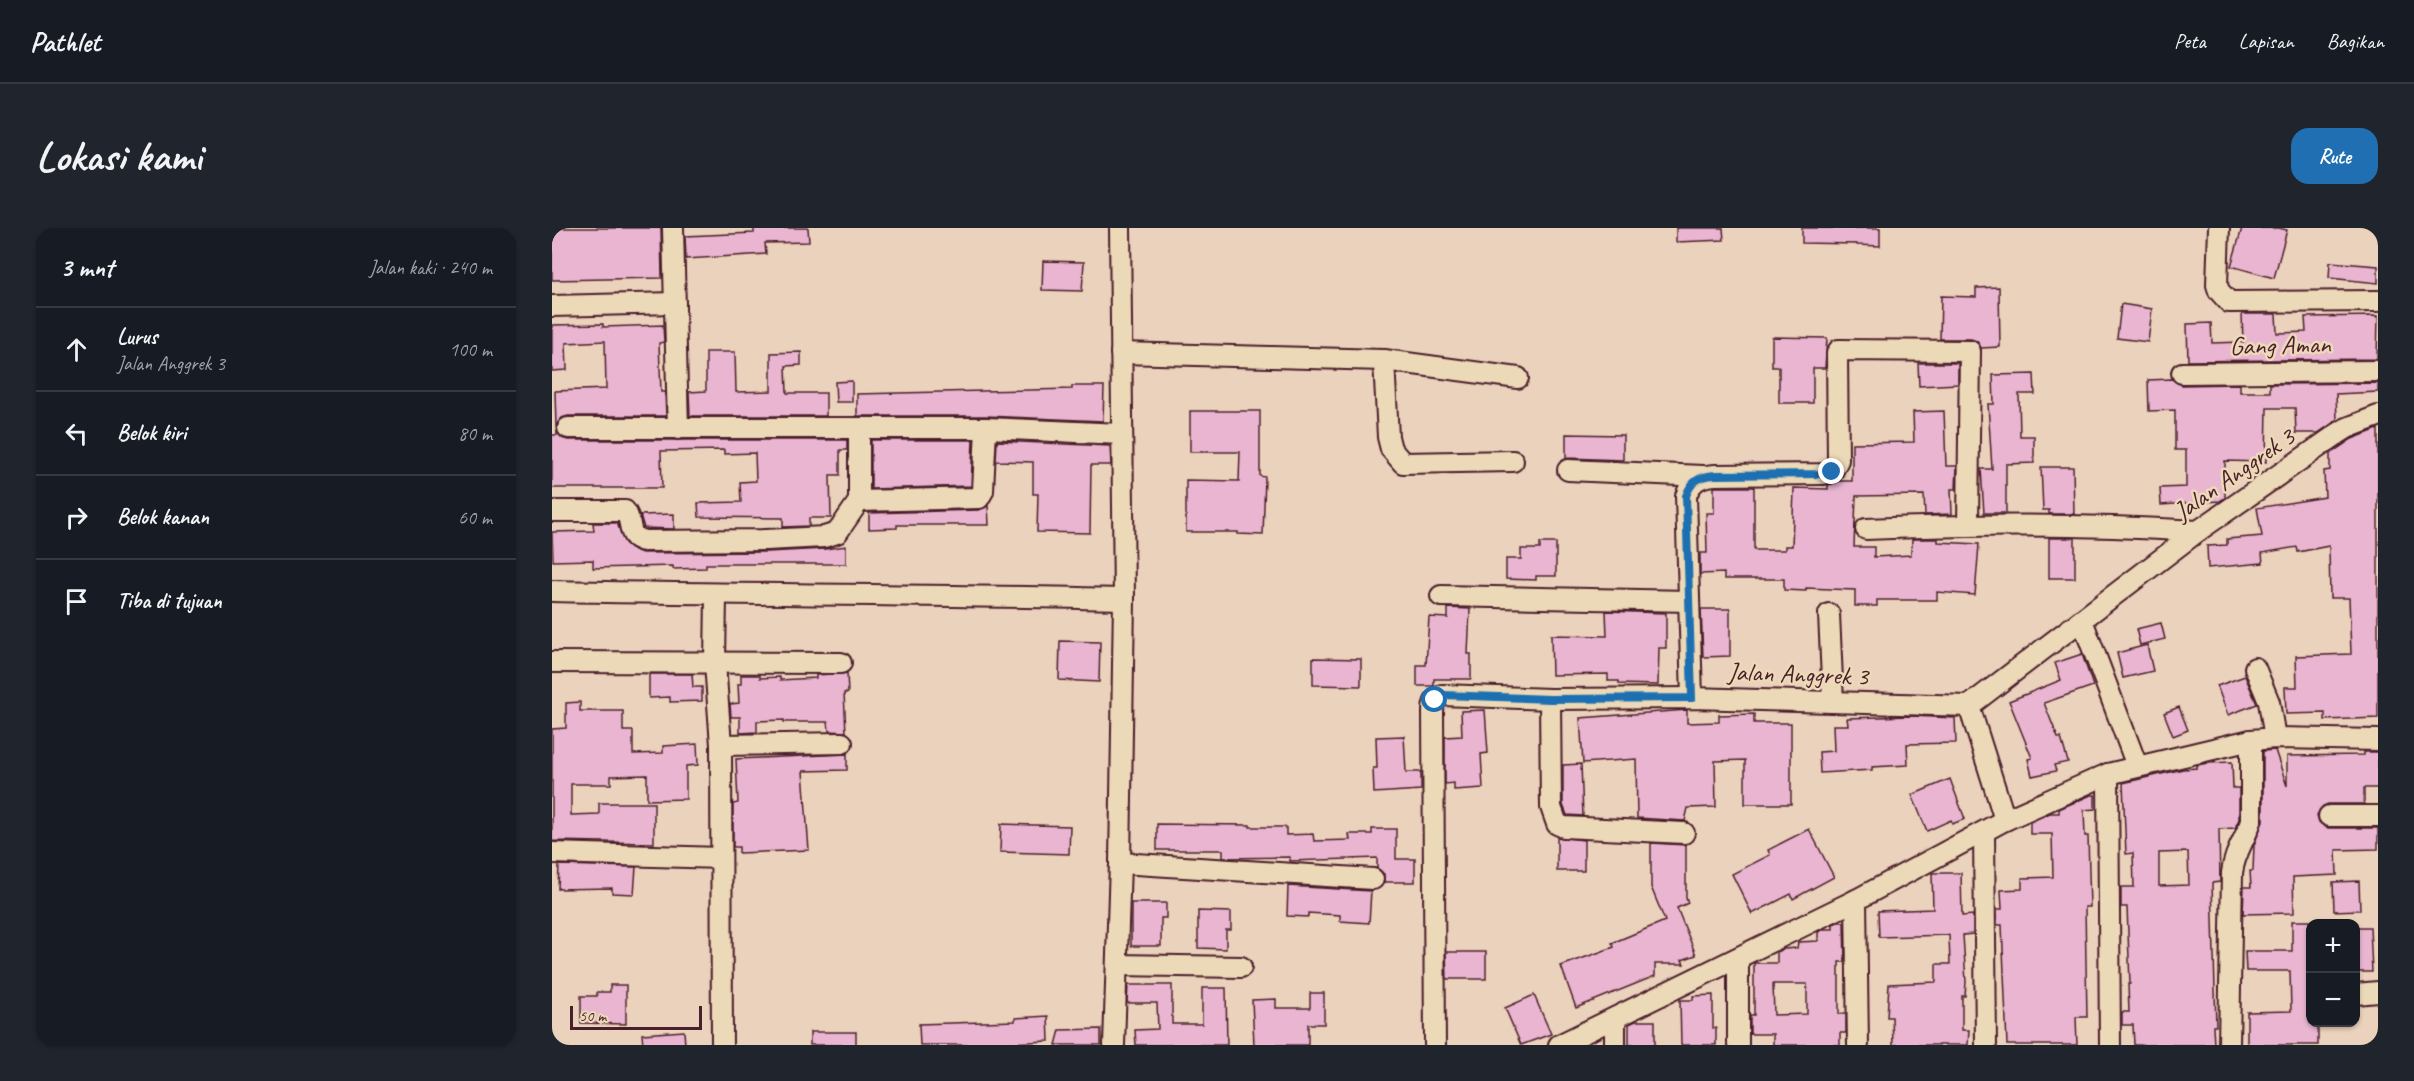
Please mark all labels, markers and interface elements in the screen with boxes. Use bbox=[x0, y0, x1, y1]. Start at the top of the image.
text: Pathlet bbox=[30, 24, 100, 59]
text: Peta bbox=[2174, 28, 2206, 54]
text: Lapisan bbox=[2239, 28, 2294, 54]
text: Bagikan bbox=[2327, 28, 2384, 54]
button: Rute bbox=[2291, 128, 2378, 184]
text: Lokasi kami bbox=[36, 130, 202, 183]
text: 3 mnt bbox=[60, 251, 113, 284]
text: Jalan kaki · 240 m bbox=[369, 255, 492, 280]
text: Lurus bbox=[117, 323, 157, 351]
street label: Gang Aman bbox=[2229, 328, 2332, 362]
icon: ahead bbox=[60, 333, 93, 366]
text: 100 m bbox=[449, 337, 492, 362]
text: Jalan Anggrek 3 bbox=[117, 351, 225, 376]
icon: left bbox=[60, 417, 93, 450]
text: Belok kiri bbox=[117, 419, 186, 447]
street label: Jalan Anggrek 3 bbox=[2165, 419, 2303, 529]
text: 80 m bbox=[458, 421, 492, 446]
route end bbox=[1818, 458, 1844, 484]
icon: right bbox=[60, 501, 93, 534]
text: Belok kanan bbox=[117, 503, 209, 531]
text: 60 m bbox=[458, 505, 492, 530]
icon: arrive bbox=[60, 585, 93, 618]
text: Tiba di tujuan bbox=[117, 587, 222, 615]
street label: Jalan Anggrek 3 bbox=[1725, 655, 1871, 693]
route start bbox=[1421, 686, 1447, 712]
map controls bbox=[2306, 919, 2360, 1027]
button: + bbox=[2306, 919, 2360, 973]
button: − bbox=[2306, 973, 2360, 1027]
scale bar bbox=[570, 1003, 702, 1030]
text: 50 m bbox=[579, 1006, 606, 1026]

